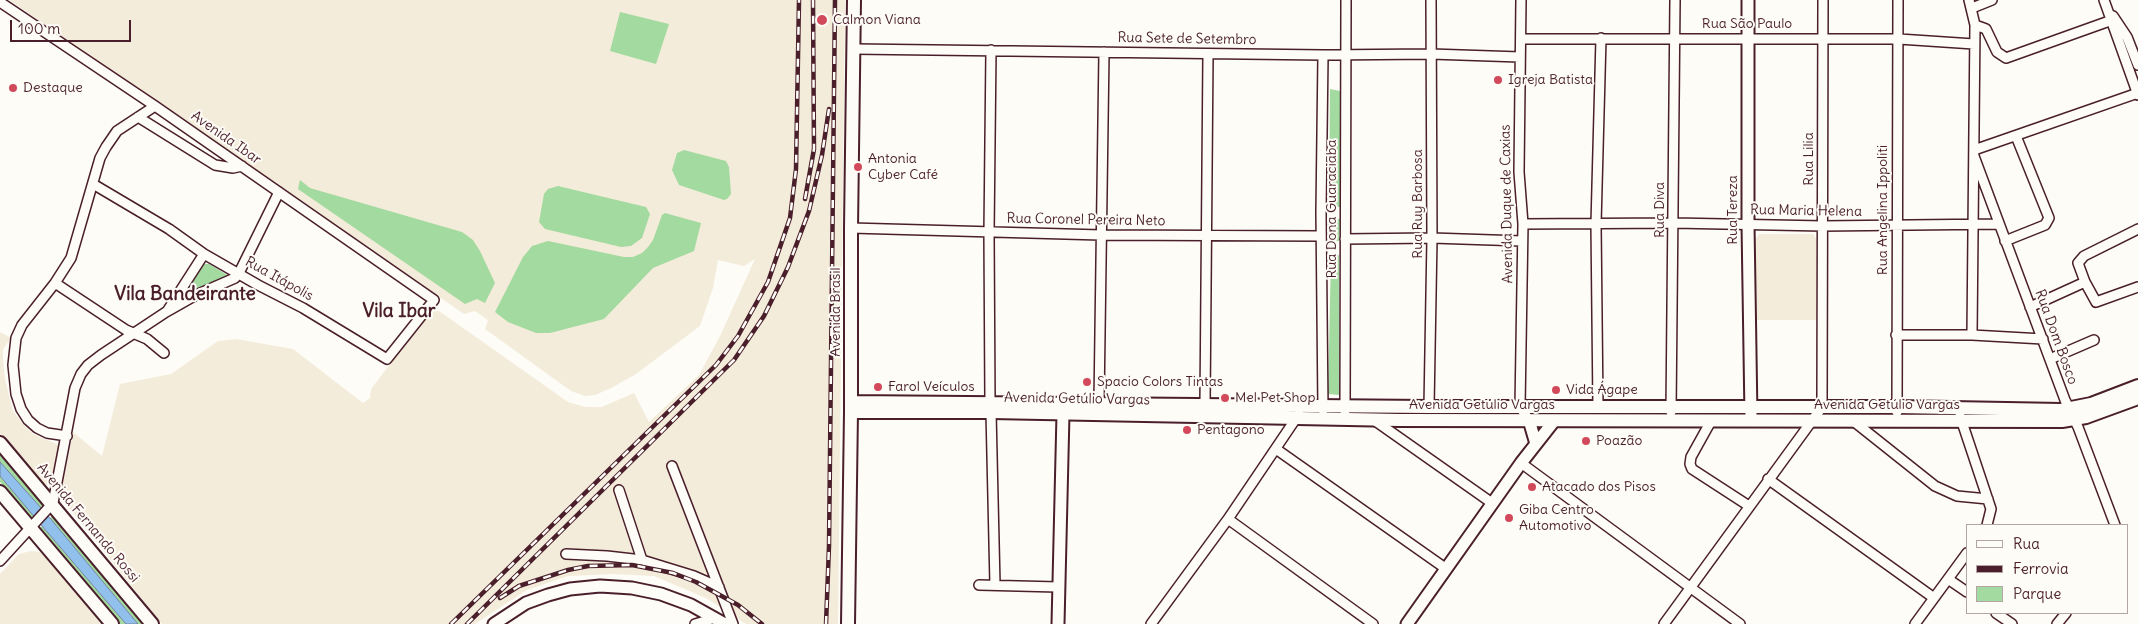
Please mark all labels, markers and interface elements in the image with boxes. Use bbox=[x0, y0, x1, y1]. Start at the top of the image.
scale bar bbox=[12, 10, 134, 42]
place label: Calmon Viana bbox=[833, 12, 921, 28]
marker: Calmon Viana bbox=[815, 13, 829, 27]
street label: Rua São Paulo bbox=[1702, 16, 1792, 32]
text: 100 m bbox=[18, 19, 60, 38]
street label: Rua Sete de Setembro bbox=[1117, 29, 1257, 49]
place label: Igreja Batista bbox=[1508, 72, 1593, 88]
marker: Igreja Batista bbox=[1492, 74, 1504, 86]
place label: Destaque bbox=[23, 80, 83, 96]
marker: Destaque bbox=[7, 82, 19, 94]
street label: Avenida Ibar bbox=[188, 108, 264, 168]
street label: Avenida Duque de Caxias bbox=[1497, 124, 1517, 284]
street label: Rua Lilia bbox=[1801, 132, 1817, 186]
street label: Rua Dona Guaraciaba bbox=[1324, 139, 1340, 279]
street label: Rua Angelina Ippoliti bbox=[1875, 145, 1891, 275]
street label: Rua Ruy Barbosa bbox=[1410, 149, 1426, 259]
place label: Antonia Cyber Café bbox=[868, 151, 938, 184]
marker: Antonia Cyber Café bbox=[852, 161, 864, 173]
street label: Rua Tereza bbox=[1725, 175, 1741, 245]
street label: Rua Diva bbox=[1652, 182, 1668, 238]
street label: Rua Maria Helena bbox=[1750, 202, 1862, 220]
street label: Rua Coronel Pereira Neto bbox=[1006, 210, 1166, 230]
street label: Rua Itápolis bbox=[242, 253, 316, 305]
street label: Avenida Brasil bbox=[828, 267, 844, 357]
district label: Vila Bandeirante bbox=[114, 284, 256, 306]
street label: Rua Dom Bosco bbox=[2031, 287, 2081, 387]
district label: Vila Ibar bbox=[362, 301, 436, 323]
place label: Spacio Colors Tintas bbox=[1097, 374, 1223, 390]
marker: Spacio Colors Tintas bbox=[1081, 376, 1093, 388]
place label: Farol Veículos bbox=[888, 379, 975, 395]
marker: Farol Veículos bbox=[872, 381, 884, 393]
place label: Vida Ágape bbox=[1566, 382, 1638, 398]
marker: Vida Ágape bbox=[1550, 384, 1562, 396]
street label: Avenida Getúlio Vargas bbox=[1004, 389, 1150, 409]
place label: Mel Pet Shop bbox=[1235, 390, 1315, 406]
marker: Mel Pet Shop bbox=[1219, 392, 1231, 404]
street label: Avenida Getúlio Vargas bbox=[1409, 397, 1555, 413]
street label: Avenida Getúlio Vargas bbox=[1814, 397, 1960, 413]
place label: Pentagono bbox=[1197, 422, 1265, 438]
marker: Pentagono bbox=[1181, 424, 1193, 436]
place label: Poazão bbox=[1596, 433, 1642, 449]
marker: Poazão bbox=[1580, 435, 1592, 447]
street label: Avenida Fernando Rossi bbox=[33, 460, 143, 586]
place label: Atacado dos Pisos bbox=[1542, 479, 1656, 495]
marker: Atacado dos Pisos bbox=[1526, 481, 1538, 493]
place label: Giba Centro Automotivo bbox=[1519, 502, 1594, 534]
marker: Giba Centro Automotivo bbox=[1503, 512, 1515, 524]
legend bbox=[1966, 524, 2128, 614]
text: Rua bbox=[2013, 534, 2040, 553]
text: Ferrovia bbox=[2013, 559, 2069, 578]
text: Parque bbox=[2013, 584, 2061, 603]

